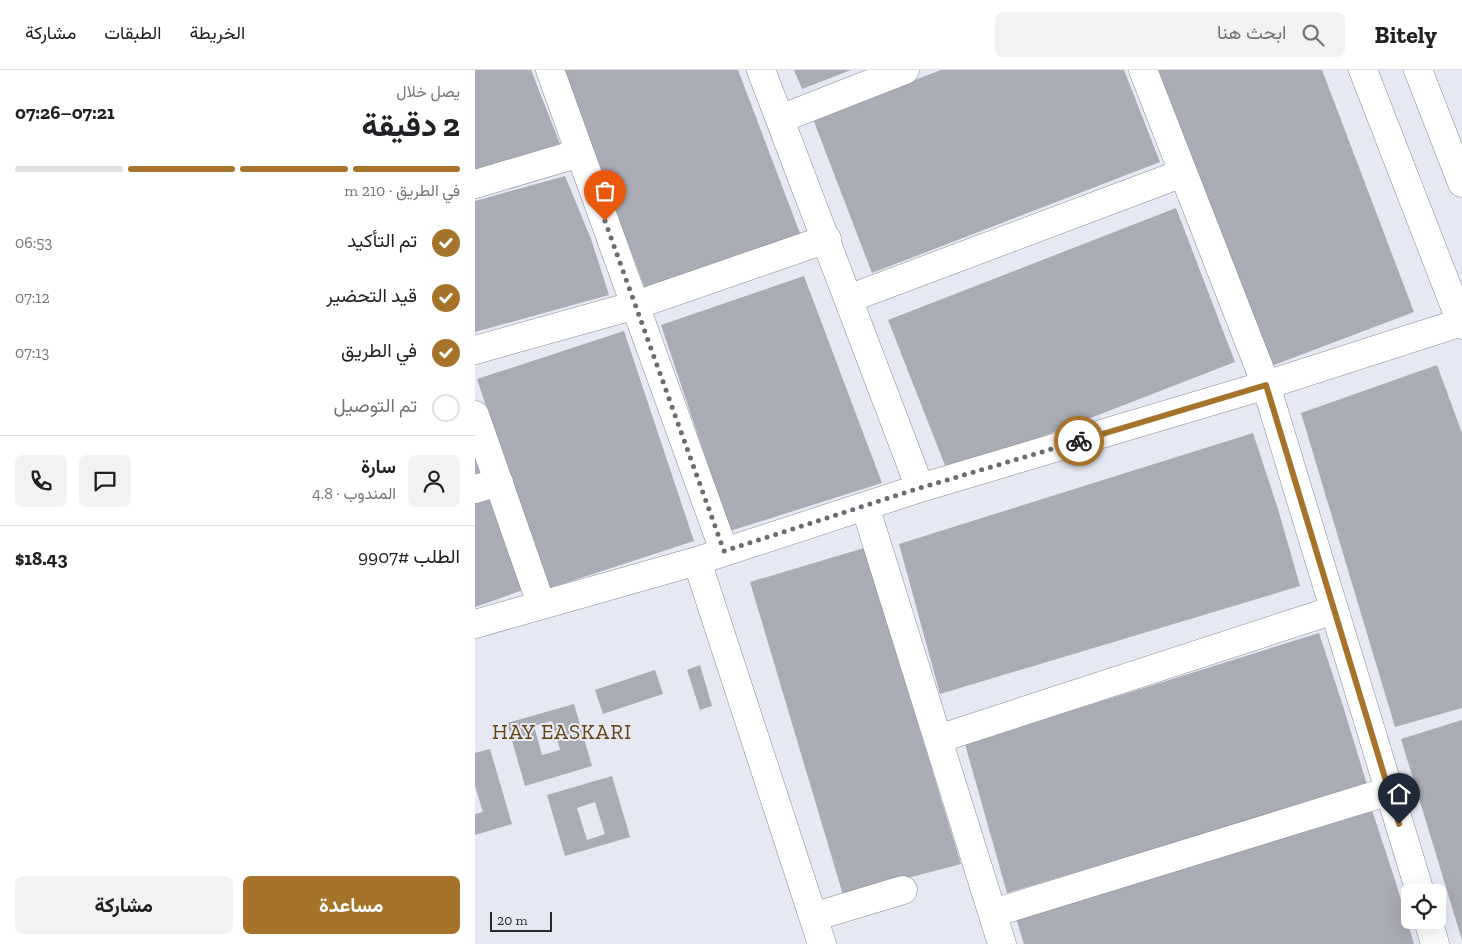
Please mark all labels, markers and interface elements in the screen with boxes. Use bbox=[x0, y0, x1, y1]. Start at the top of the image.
search box bbox=[995, 12, 1345, 57]
text: Bitely bbox=[1375, 20, 1437, 49]
text: ابحث هنا bbox=[1217, 21, 1287, 44]
icon: search bbox=[1299, 21, 1327, 49]
text: مشاركة bbox=[25, 22, 76, 44]
text: الطبقات bbox=[104, 22, 161, 44]
text: الخريطة bbox=[189, 22, 245, 44]
text: يصل خلال bbox=[396, 82, 460, 101]
text: 07:21–07:26 bbox=[15, 101, 115, 124]
text: 2 دقيقة bbox=[361, 106, 460, 144]
pin bbox=[584, 170, 626, 221]
icon: bag bbox=[591, 177, 619, 205]
text: في الطريق · 210 m bbox=[344, 181, 460, 200]
text: تم التأكيد bbox=[347, 229, 417, 252]
icon: check bbox=[432, 229, 460, 257]
text: 06:53 bbox=[15, 233, 52, 252]
text: قيد التحضير bbox=[326, 284, 417, 307]
icon: check bbox=[432, 284, 460, 312]
text: 07:12 bbox=[15, 288, 50, 307]
text: في الطريق bbox=[341, 339, 417, 362]
icon: check bbox=[432, 339, 460, 367]
text: 07:13 bbox=[15, 343, 49, 362]
text: تم التوصيل bbox=[334, 394, 417, 417]
courier bbox=[1054, 416, 1104, 466]
icon: bike bbox=[1065, 427, 1093, 455]
button: phone bbox=[15, 455, 67, 507]
button: chat bbox=[79, 455, 131, 507]
text: سارة bbox=[361, 455, 396, 478]
button: person bbox=[408, 455, 460, 507]
text: المندوب · 4.8 bbox=[312, 484, 396, 503]
text: الطلب #9907 bbox=[358, 545, 460, 568]
text: $18.43 bbox=[15, 547, 68, 570]
district label: HAY EASKARI bbox=[492, 719, 632, 744]
pin bbox=[1378, 773, 1420, 824]
icon: home bbox=[1385, 780, 1413, 808]
button: مشاركة bbox=[15, 876, 233, 934]
button: مساعدة bbox=[243, 876, 460, 934]
map controls bbox=[1401, 884, 1446, 929]
button: locate bbox=[1401, 884, 1446, 929]
scale bar bbox=[490, 909, 553, 932]
text: 20 m bbox=[497, 912, 528, 929]

